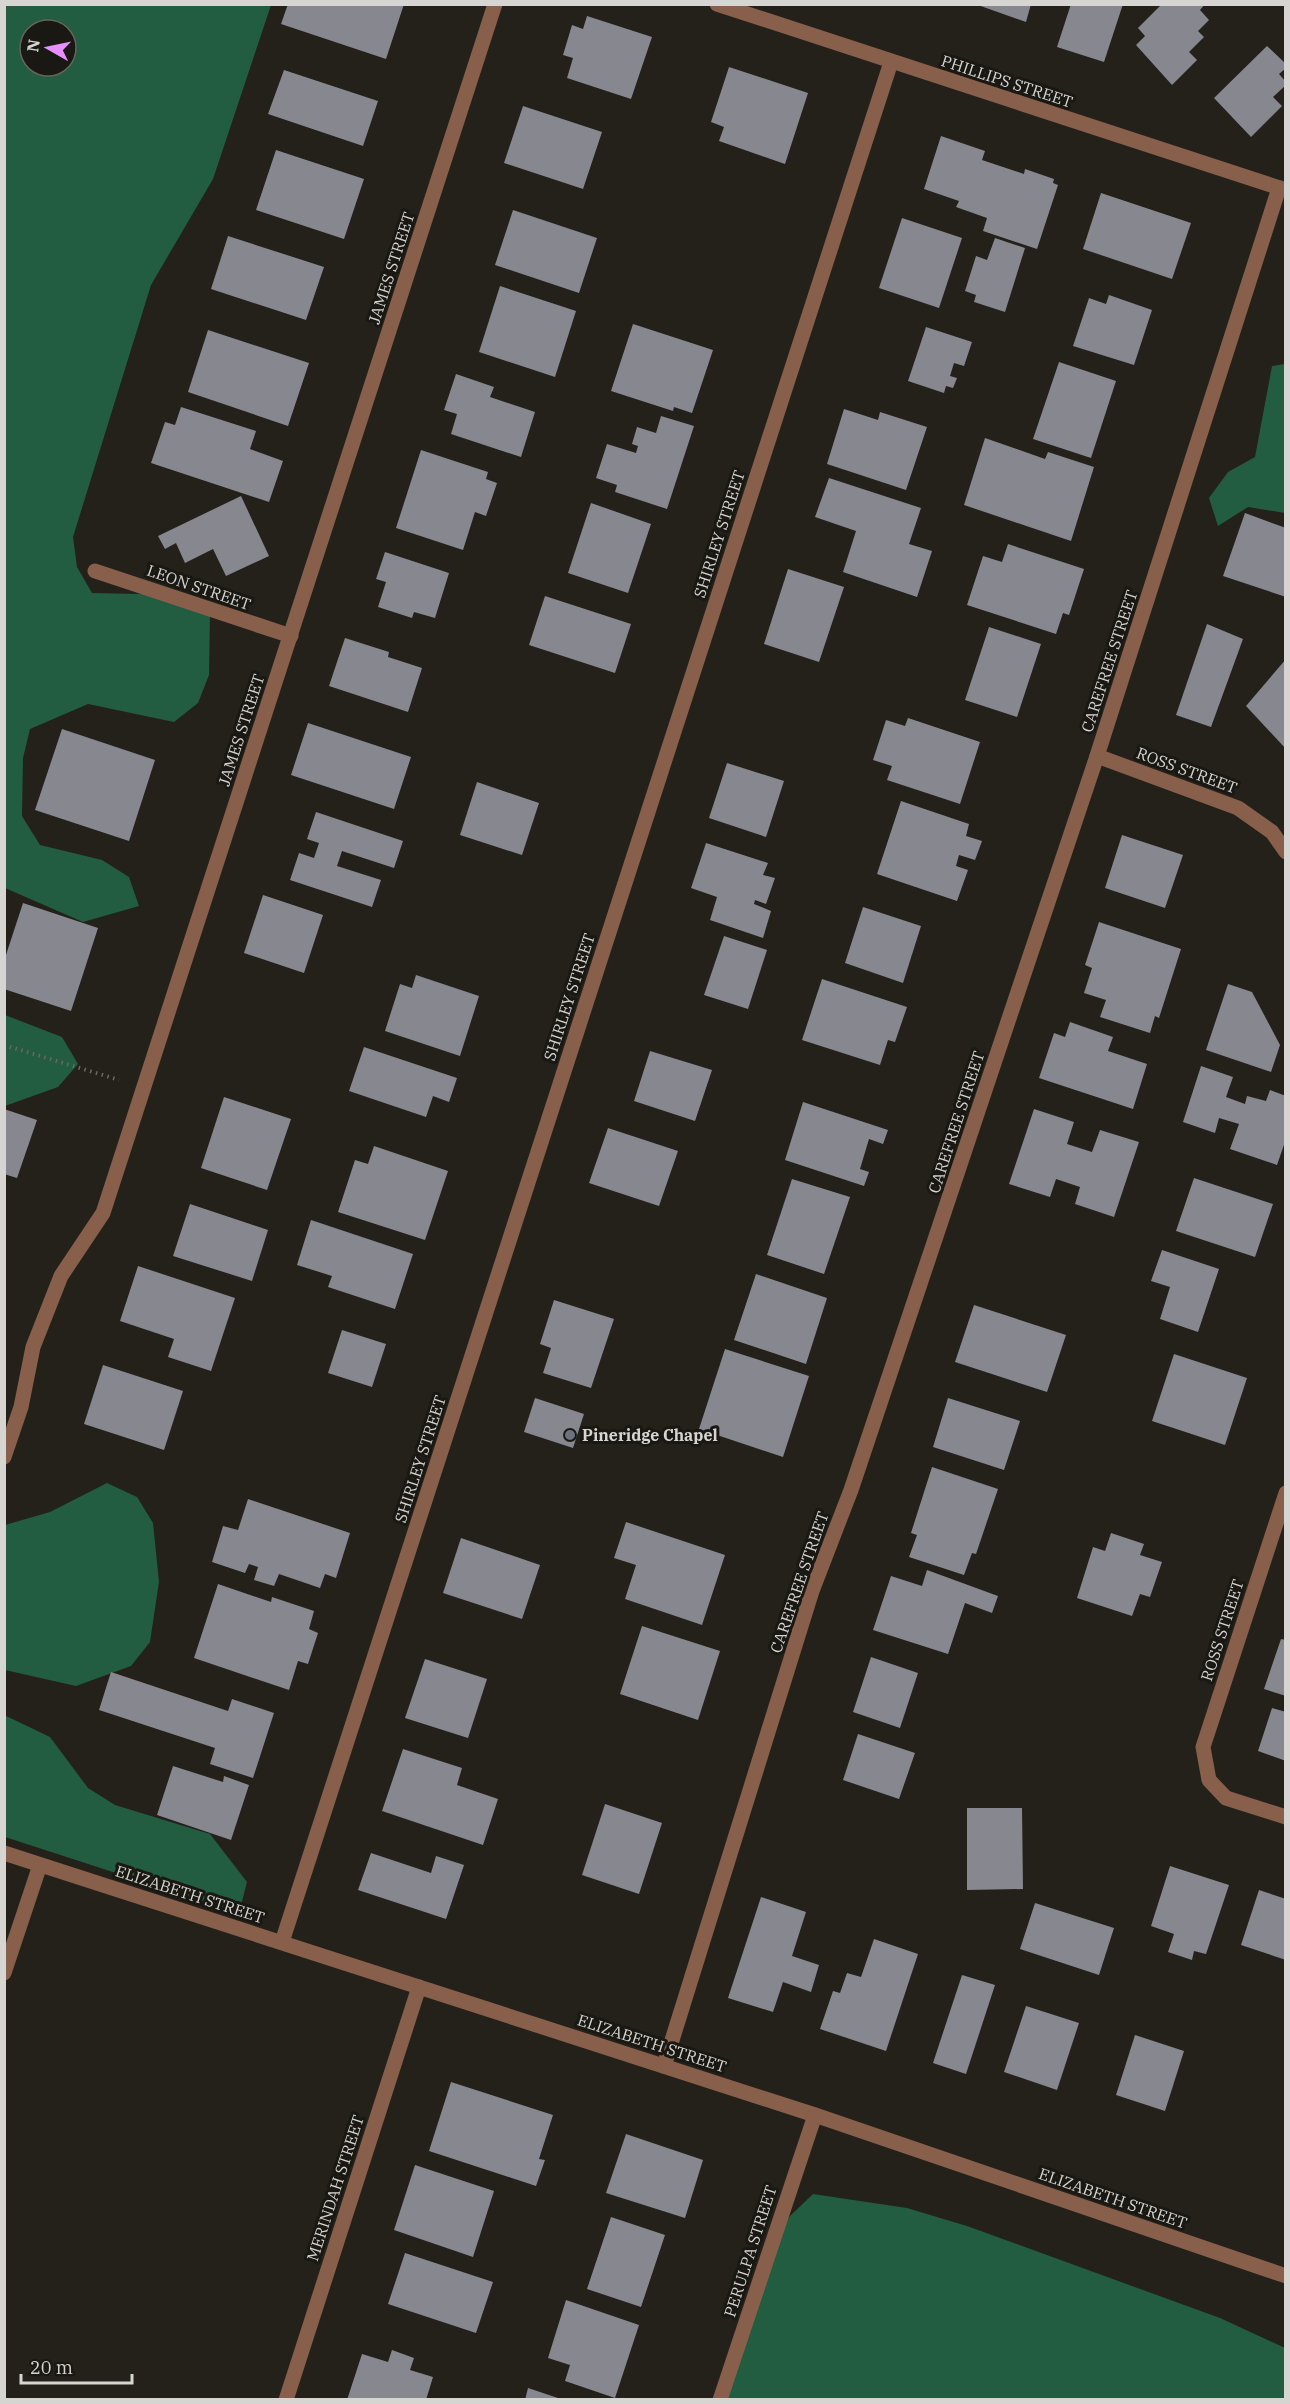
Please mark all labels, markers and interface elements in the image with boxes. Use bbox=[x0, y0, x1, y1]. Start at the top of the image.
north arrow bbox=[18, 18, 78, 78]
text: N bbox=[22, 38, 44, 53]
street label: PHILLIPS STREET bbox=[939, 50, 1075, 112]
street label: JAMES STREET bbox=[363, 209, 419, 327]
street label: SHIRLEY STREET bbox=[689, 468, 749, 600]
street label: LEON STREET bbox=[144, 560, 254, 614]
street label: CAREFREE STREET bbox=[1077, 587, 1141, 735]
street label: JAMES STREET bbox=[213, 671, 269, 789]
street label: ROSS STREET bbox=[1134, 743, 1240, 797]
street label: SHIRLEY STREET bbox=[539, 931, 599, 1063]
street label: CAREFREE STREET bbox=[924, 1048, 988, 1196]
street label: SHIRLEY STREET bbox=[390, 1393, 450, 1525]
place label: Pineridge Chapel bbox=[582, 1425, 718, 1445]
marker: Pineridge Chapel bbox=[563, 1428, 577, 1442]
street label: CAREFREE STREET bbox=[765, 1509, 833, 1655]
street label: ROSS STREET bbox=[1196, 1577, 1248, 1683]
street label: ELIZABETH STREET bbox=[113, 1860, 267, 1928]
street label: ELIZABETH STREET bbox=[575, 2009, 729, 2077]
street label: MERINDAH STREET bbox=[302, 2112, 368, 2264]
street label: ELIZABETH STREET bbox=[1036, 2163, 1190, 2233]
street label: PERULPA STREET bbox=[719, 2183, 781, 2319]
scale bar bbox=[21, 2347, 132, 2385]
text: 20 m bbox=[30, 2356, 73, 2379]

